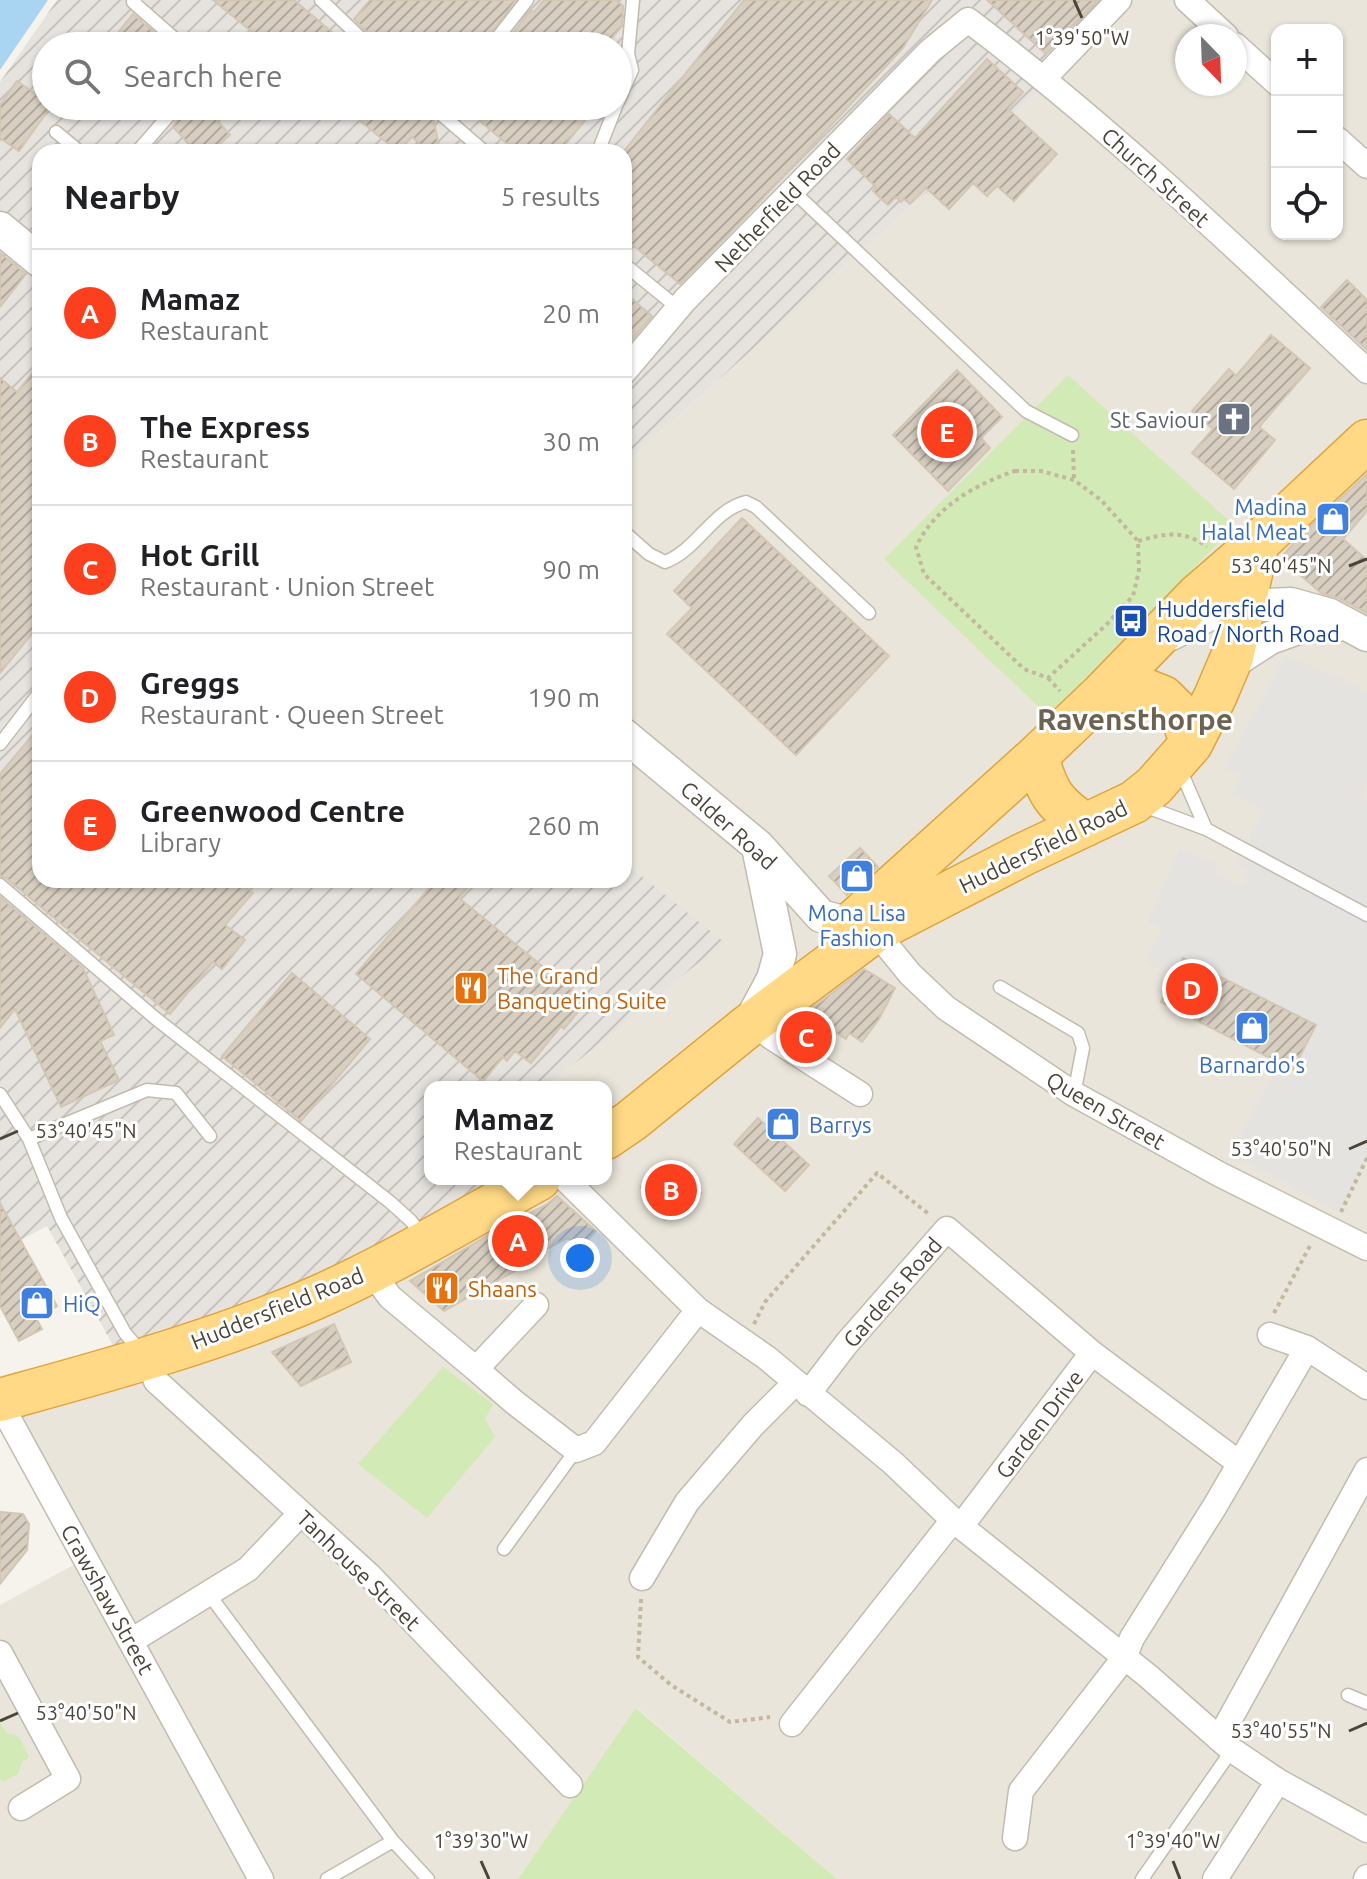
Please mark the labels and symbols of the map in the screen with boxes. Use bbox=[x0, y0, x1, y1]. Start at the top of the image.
north arrow bbox=[1175, 24, 1247, 96]
text: 1°39'50"W bbox=[1035, 26, 1129, 49]
street label: Church Street bbox=[1097, 122, 1215, 232]
street label: Netherfield Road bbox=[709, 137, 845, 277]
church icon: St Saviour bbox=[1215, 400, 1253, 438]
pin: E bbox=[921, 402, 973, 462]
place label: St Saviour bbox=[1110, 407, 1209, 432]
place label: Madina Halal Meat bbox=[1201, 494, 1307, 544]
shop icon: Madina Halal Meat bbox=[1314, 500, 1352, 538]
text: 53°40'45"N bbox=[1230, 554, 1332, 577]
place label: Huddersfield Road / North Road bbox=[1157, 596, 1340, 646]
bus stop icon: Huddersfield Road / North Road bbox=[1112, 602, 1150, 640]
district label: Ravensthorpe bbox=[1037, 702, 1233, 736]
street label: Calder Road bbox=[676, 776, 782, 874]
street label: Huddersfield Road bbox=[955, 794, 1131, 898]
shop icon: Mona Lisa Fashion bbox=[838, 857, 876, 895]
place label: Mona Lisa Fashion bbox=[808, 900, 906, 950]
pin: D bbox=[1166, 959, 1218, 1019]
place label: The Grand Banqueting Suite bbox=[497, 963, 667, 1013]
restaurant icon: The Grand Banqueting Suite bbox=[452, 969, 490, 1007]
pin: C bbox=[780, 1007, 832, 1067]
shop icon: Barnardo's bbox=[1233, 1009, 1271, 1047]
place label: Barnardo's bbox=[1199, 1052, 1305, 1077]
street label: Queen Street bbox=[1042, 1066, 1170, 1154]
shop icon: Barrys bbox=[764, 1105, 802, 1143]
place label: Barrys bbox=[809, 1112, 872, 1137]
text: 53°40'45"N bbox=[35, 1119, 137, 1142]
text: 53°40'50"N bbox=[1230, 1137, 1332, 1160]
pin: B bbox=[645, 1160, 697, 1220]
pin: A bbox=[492, 1211, 544, 1271]
street label: Gardens Road bbox=[838, 1232, 946, 1352]
your location bbox=[560, 1238, 600, 1278]
street label: Huddersfield Road bbox=[187, 1262, 367, 1354]
restaurant icon: Shaans bbox=[423, 1269, 461, 1307]
place label: Shaans bbox=[468, 1276, 537, 1301]
shop icon: HiQ bbox=[18, 1284, 56, 1322]
place label: HiQ bbox=[63, 1291, 101, 1316]
street label: Garden Drive bbox=[990, 1365, 1088, 1483]
street label: Tanhouse Street bbox=[292, 1505, 426, 1635]
street label: Crawshaw Street bbox=[57, 1520, 160, 1678]
text: 53°40'50"N bbox=[35, 1701, 137, 1724]
text: 53°40'55"N bbox=[1230, 1719, 1332, 1742]
text: 1°39'30"W bbox=[434, 1829, 528, 1852]
text: 1°39'40"W bbox=[1126, 1829, 1220, 1852]

